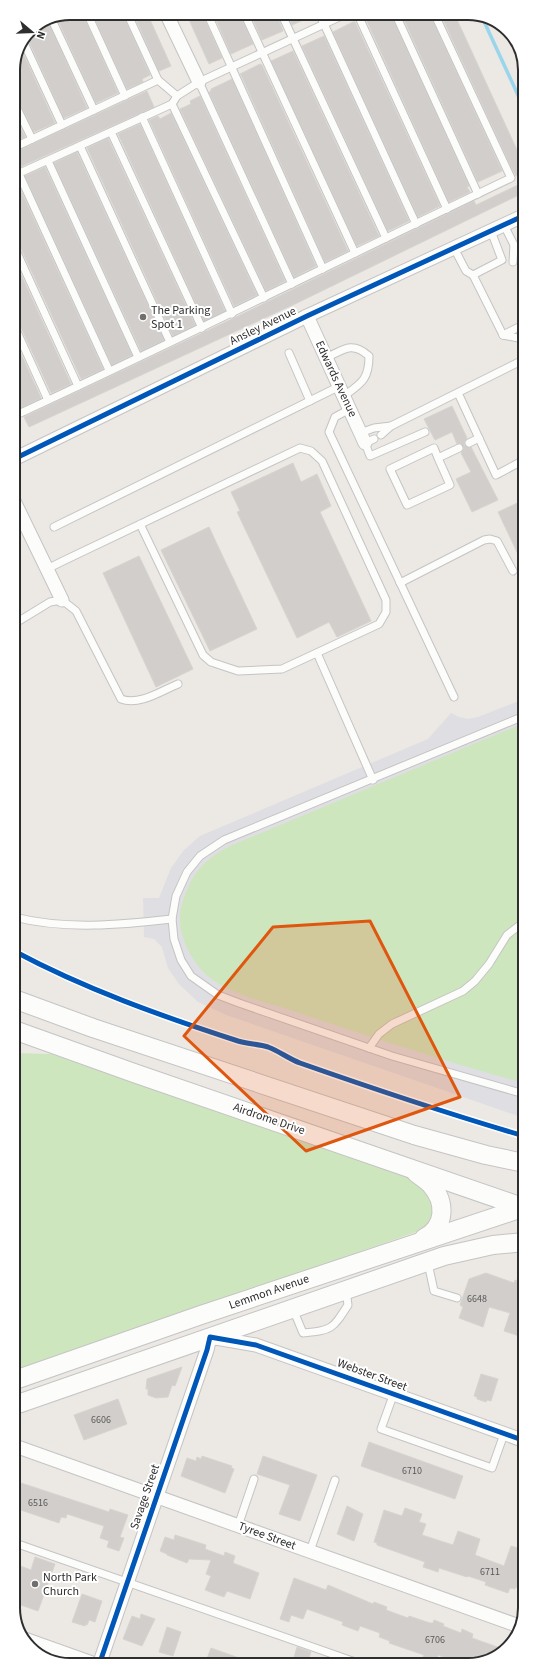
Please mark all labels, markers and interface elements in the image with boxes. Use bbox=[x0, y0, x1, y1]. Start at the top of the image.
north arrow bbox=[12, 12, 52, 52]
text: N bbox=[33, 29, 49, 41]
place label: The Parking Spot 1 bbox=[151, 302, 210, 333]
street label: Ansley Avenue bbox=[227, 303, 299, 349]
marker: The Parking Spot 1 bbox=[138, 312, 148, 322]
street label: Edwards Avenue bbox=[311, 338, 361, 420]
street label: Airdrome Drive bbox=[231, 1099, 307, 1139]
street label: Lemmon Avenue bbox=[227, 1270, 312, 1314]
house number: 6648 bbox=[467, 1292, 487, 1306]
street label: Webster Street bbox=[335, 1354, 409, 1396]
house number: 6606 bbox=[91, 1413, 111, 1427]
street label: Savage Street bbox=[126, 1462, 164, 1532]
house number: 6710 bbox=[402, 1464, 422, 1478]
house number: 6516 bbox=[28, 1496, 48, 1510]
street label: Tyree Street bbox=[236, 1518, 298, 1554]
house number: 6711 bbox=[480, 1565, 500, 1579]
place label: North Park Church bbox=[43, 1569, 97, 1600]
marker: North Park Church bbox=[30, 1579, 40, 1589]
house number: 6706 bbox=[425, 1633, 445, 1647]

